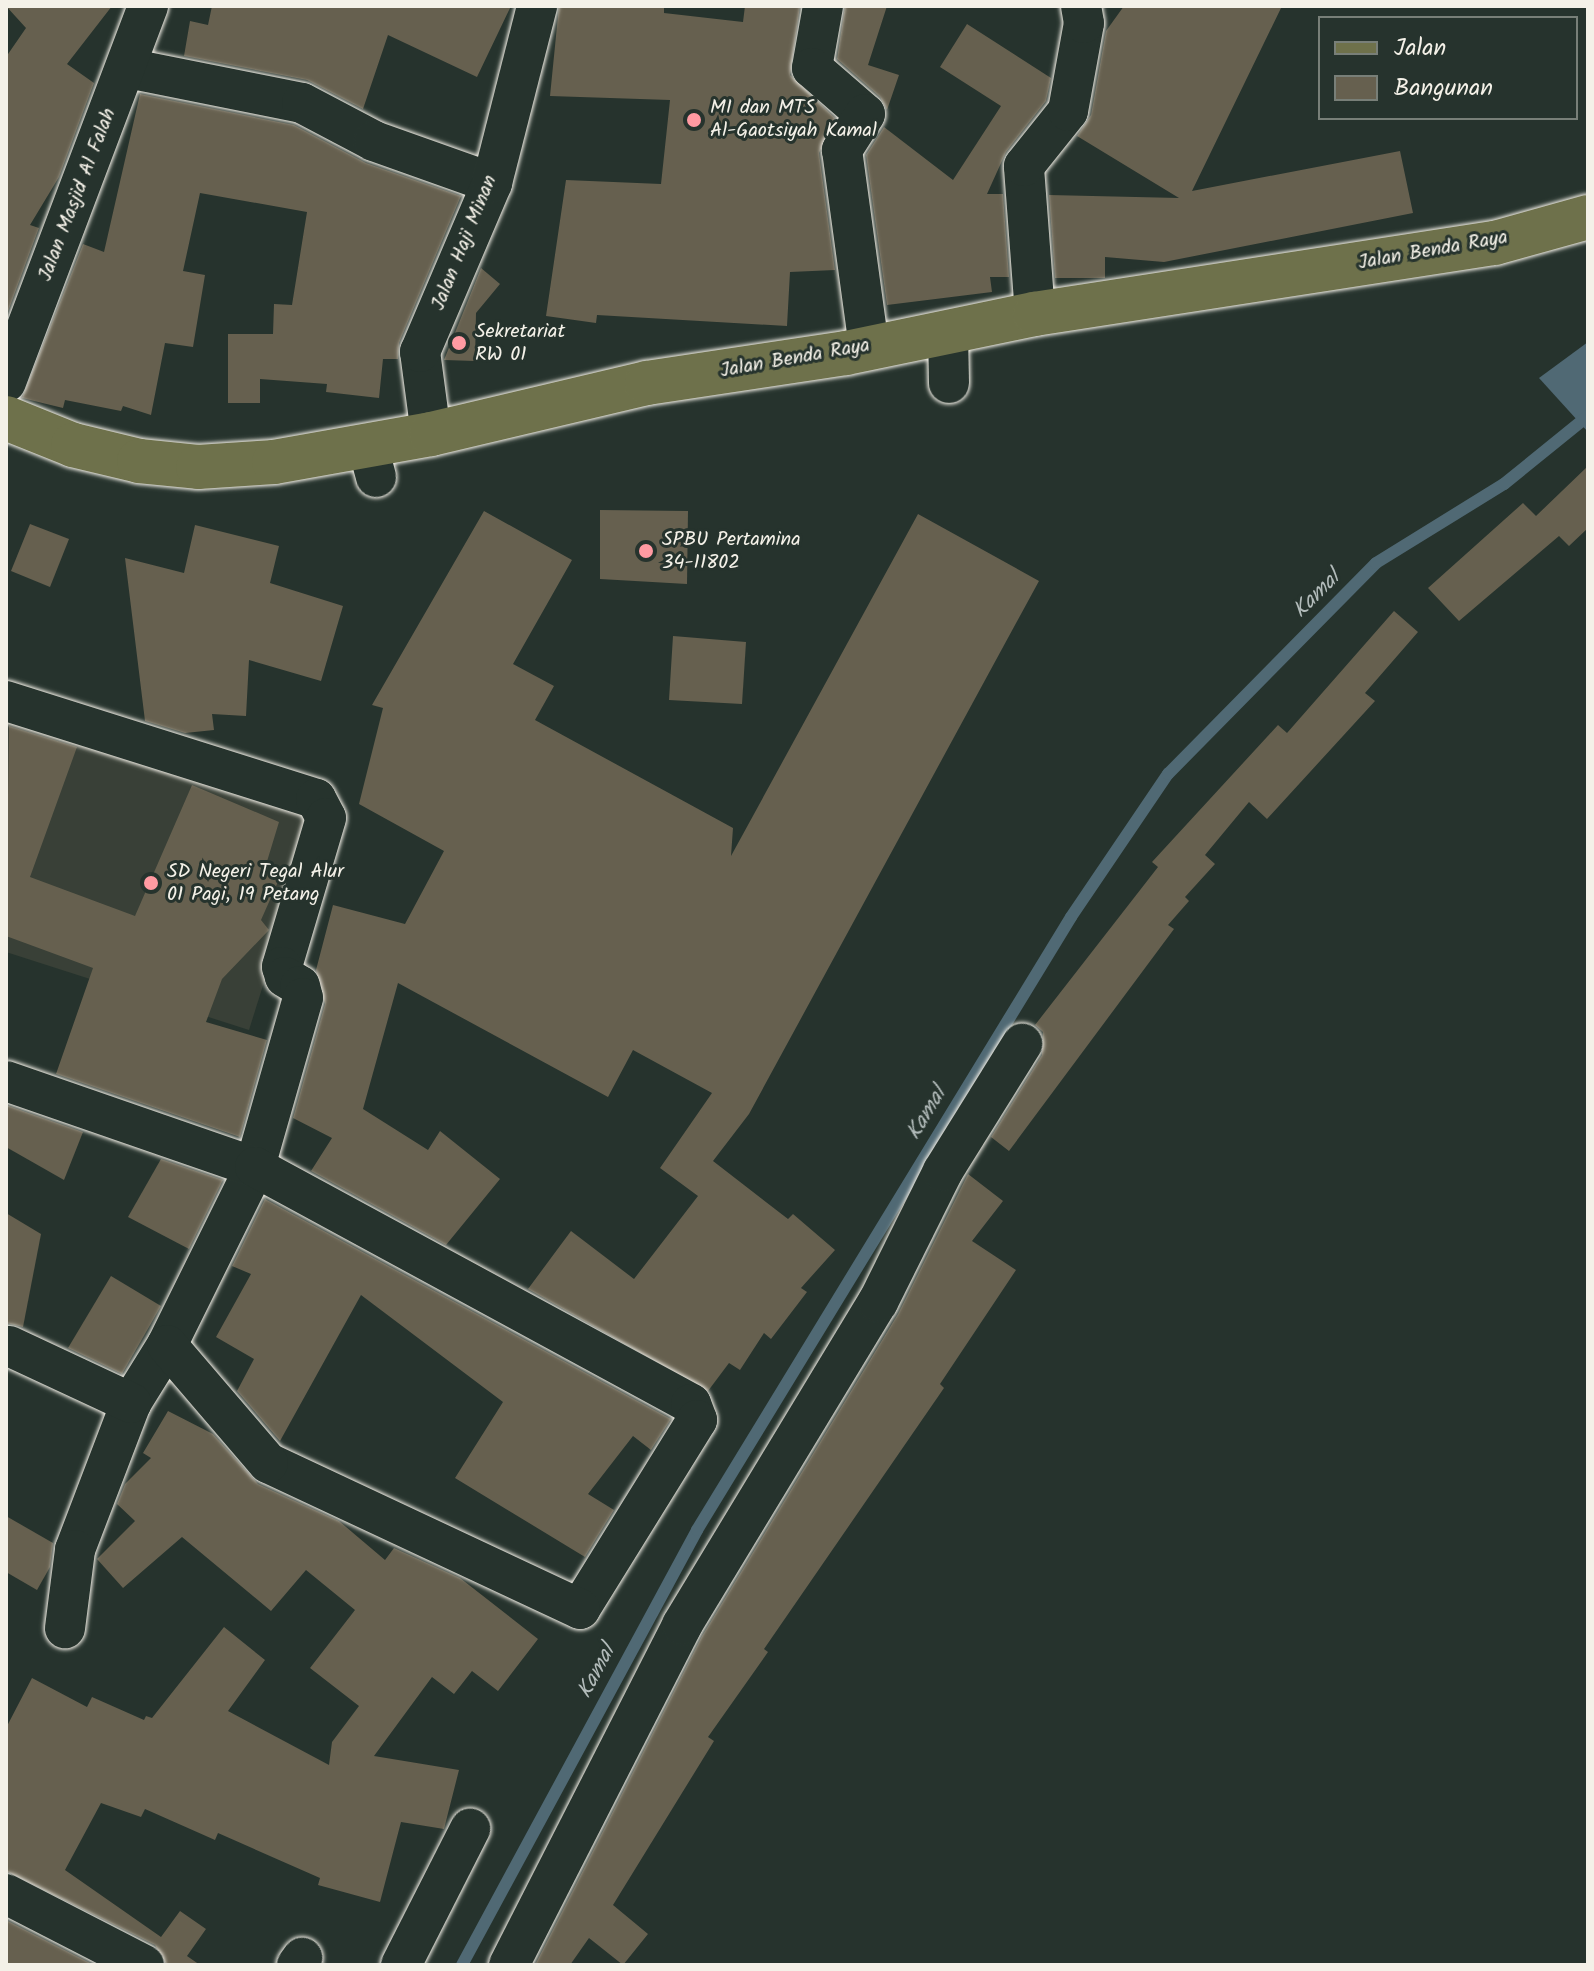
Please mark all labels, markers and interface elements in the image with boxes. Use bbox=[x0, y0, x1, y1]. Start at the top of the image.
legend bbox=[1318, 16, 1578, 120]
text: Jalan bbox=[1394, 29, 1446, 68]
text: Bangunan bbox=[1394, 69, 1493, 108]
place label: MI dan MTS Al-Gaotsiyah Kamal bbox=[710, 96, 877, 143]
street label: Jalan Masjid Al Falah bbox=[34, 105, 122, 285]
marker: MI dan MTS Al-Gaotsiyah Kamal bbox=[685, 111, 703, 129]
street label: Jalan Haji Minan bbox=[427, 172, 503, 314]
street label: Jalan Benda Raya bbox=[1356, 226, 1510, 276]
place label: Sekretariat RW 01 bbox=[475, 320, 565, 367]
marker: Sekretariat RW 01 bbox=[450, 334, 468, 352]
street label: Jalan Benda Raya bbox=[718, 334, 872, 384]
place label: SPBU Pertamina 34-11802 bbox=[662, 528, 801, 575]
marker: SPBU Pertamina 34-11802 bbox=[637, 542, 655, 560]
water label: Kamal bbox=[1288, 566, 1346, 624]
place label: SD Negeri Tegal Alur 01 Pagi, 19 Petang bbox=[167, 860, 344, 907]
marker: SD Negeri Tegal Alur 01 Pagi, 19 Petang bbox=[142, 874, 160, 892]
water label: Kamal bbox=[901, 1083, 953, 1145]
water label: Kamal bbox=[572, 1641, 622, 1703]

